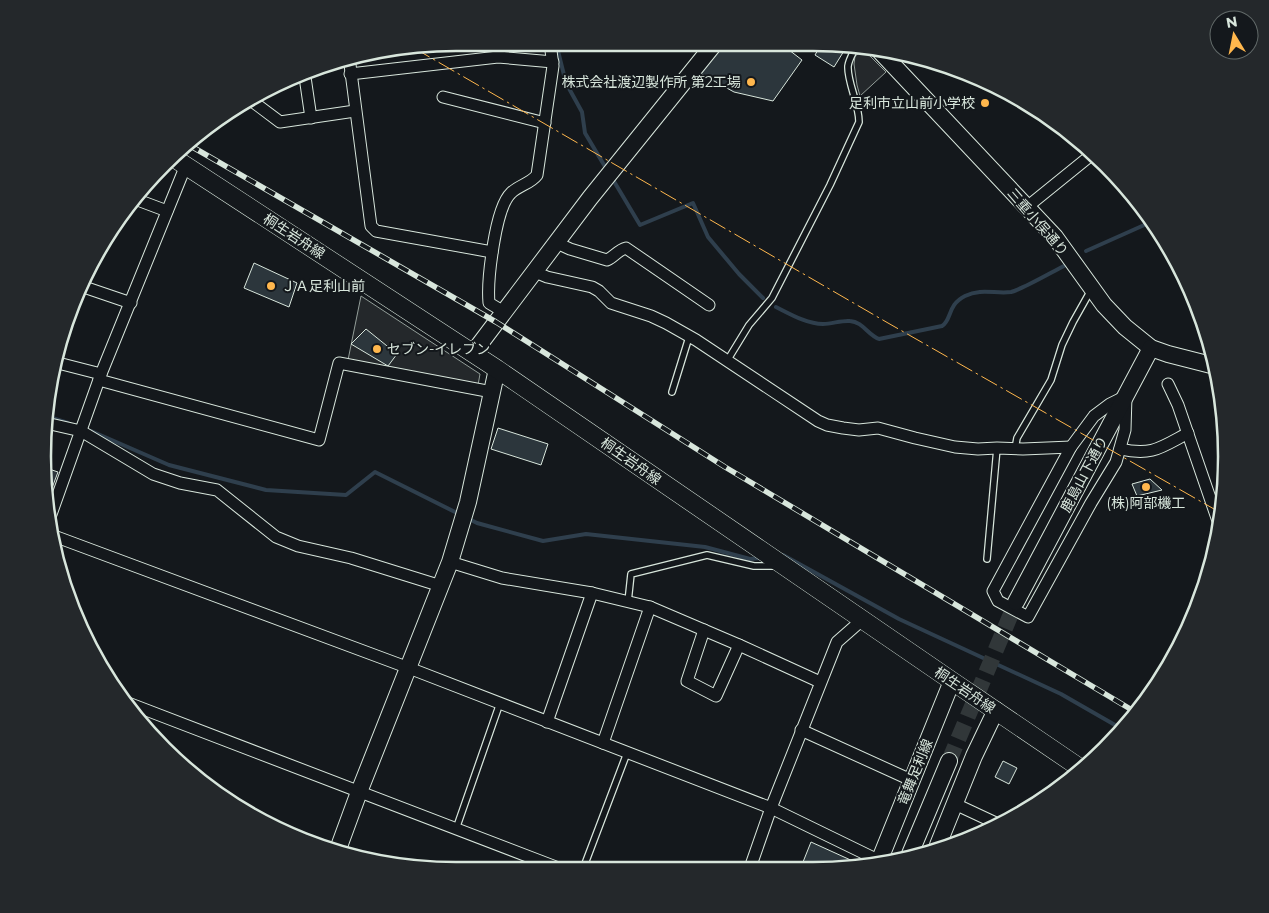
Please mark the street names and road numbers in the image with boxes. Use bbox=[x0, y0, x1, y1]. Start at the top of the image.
street label: 三重小俣通り bbox=[1004, 184, 1072, 260]
street label: 桐生岩舟線 bbox=[260, 209, 328, 263]
street label: 鹿島山下通り bbox=[1056, 433, 1112, 515]
street label: 桐生岩舟線 bbox=[597, 434, 665, 488]
street label: 桐生岩舟線 bbox=[931, 663, 999, 717]
street label: 竜舞足利線 bbox=[894, 736, 936, 808]

